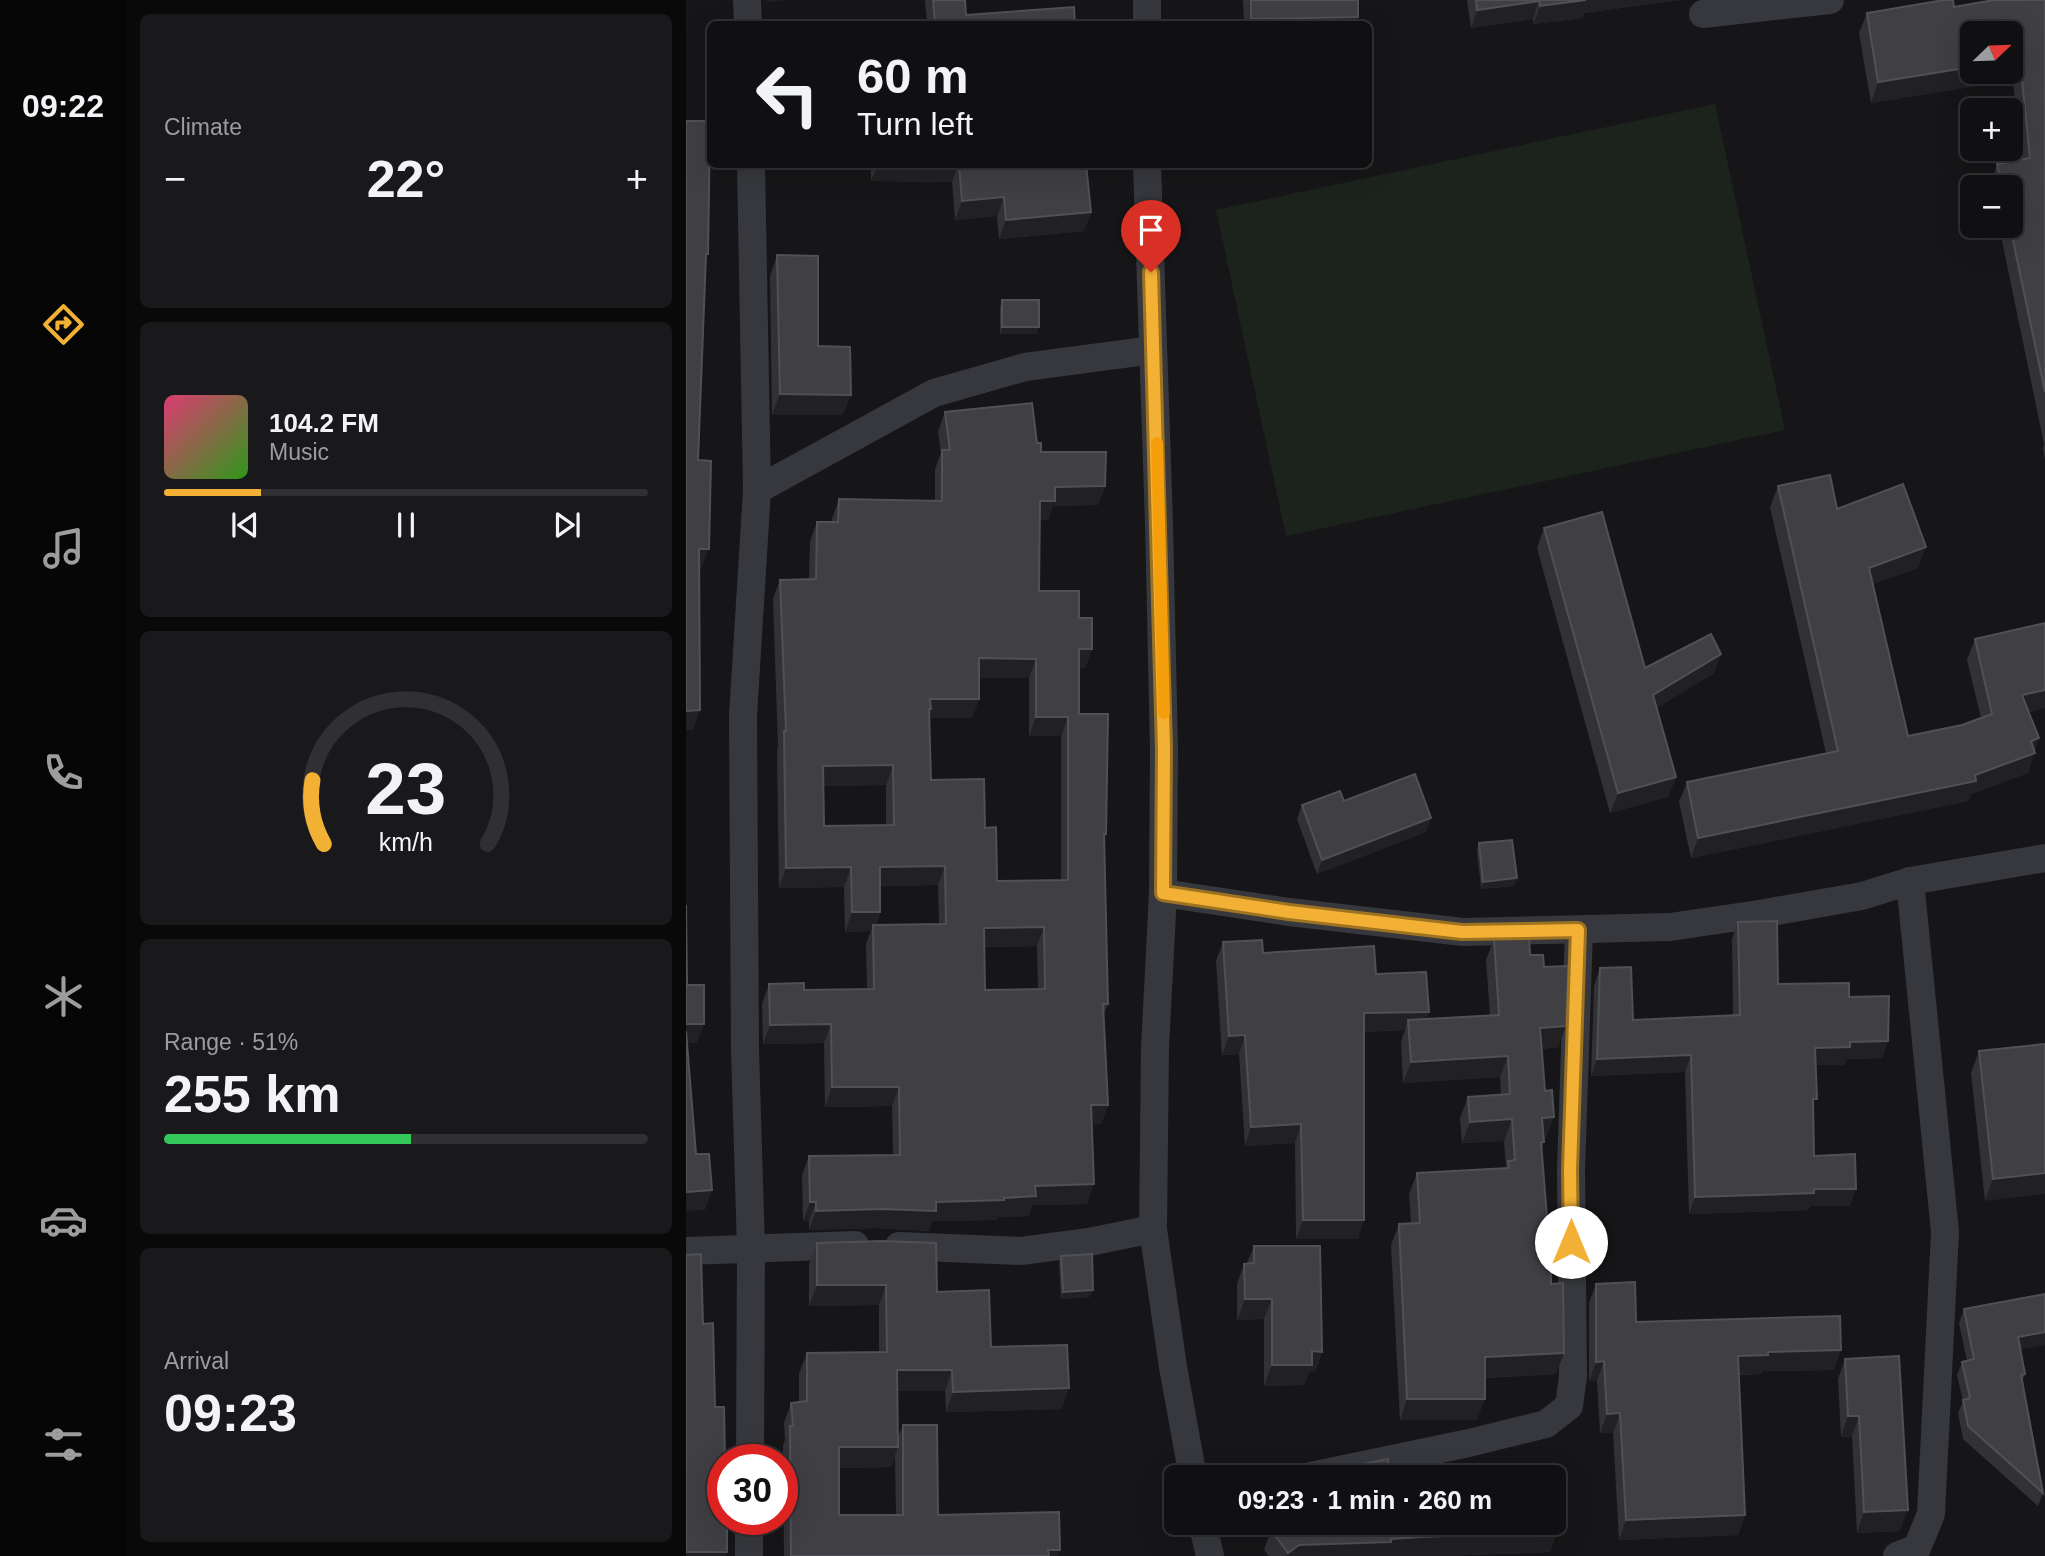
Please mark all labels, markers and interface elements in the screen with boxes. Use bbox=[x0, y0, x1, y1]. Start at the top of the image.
north arrow bbox=[1960, 21, 2023, 84]
map controls bbox=[1960, 21, 2023, 238]
icon: left bbox=[742, 49, 833, 140]
text: 60 m bbox=[857, 49, 969, 103]
text: 09:22 bbox=[22, 88, 104, 124]
button: + bbox=[1960, 98, 2023, 161]
text: Turn left bbox=[857, 106, 973, 142]
text: Climate bbox=[164, 114, 242, 140]
text: 22° bbox=[367, 150, 445, 208]
text: − bbox=[164, 158, 186, 200]
text: + bbox=[626, 158, 648, 200]
button: − bbox=[1960, 175, 2023, 238]
pin bbox=[1121, 200, 1181, 272]
icon: arrive bbox=[1132, 211, 1170, 249]
icon: directions bbox=[39, 300, 88, 349]
text: 104.2 FM bbox=[269, 408, 379, 438]
text: Music bbox=[269, 439, 329, 465]
icon: previous bbox=[226, 506, 264, 544]
icon: pause bbox=[387, 506, 425, 544]
icon: next bbox=[548, 506, 586, 544]
icon: music bbox=[39, 524, 88, 573]
icon: phone bbox=[39, 748, 88, 797]
text: 23 bbox=[366, 748, 446, 829]
text: km/h bbox=[379, 828, 433, 856]
icon: climate bbox=[39, 972, 88, 1021]
text: Range · 51% bbox=[164, 1029, 298, 1055]
text: 255 km bbox=[164, 1065, 340, 1123]
icon: car bbox=[39, 1196, 88, 1245]
position arrow bbox=[1534, 1205, 1608, 1279]
text: Arrival bbox=[164, 1348, 229, 1374]
text: 09:23 bbox=[164, 1384, 297, 1442]
icon: filters bbox=[39, 1420, 88, 1469]
speed limit sign: 30 bbox=[707, 1444, 798, 1535]
text: 09:23 · 1 min · 260 m bbox=[1238, 1485, 1492, 1515]

